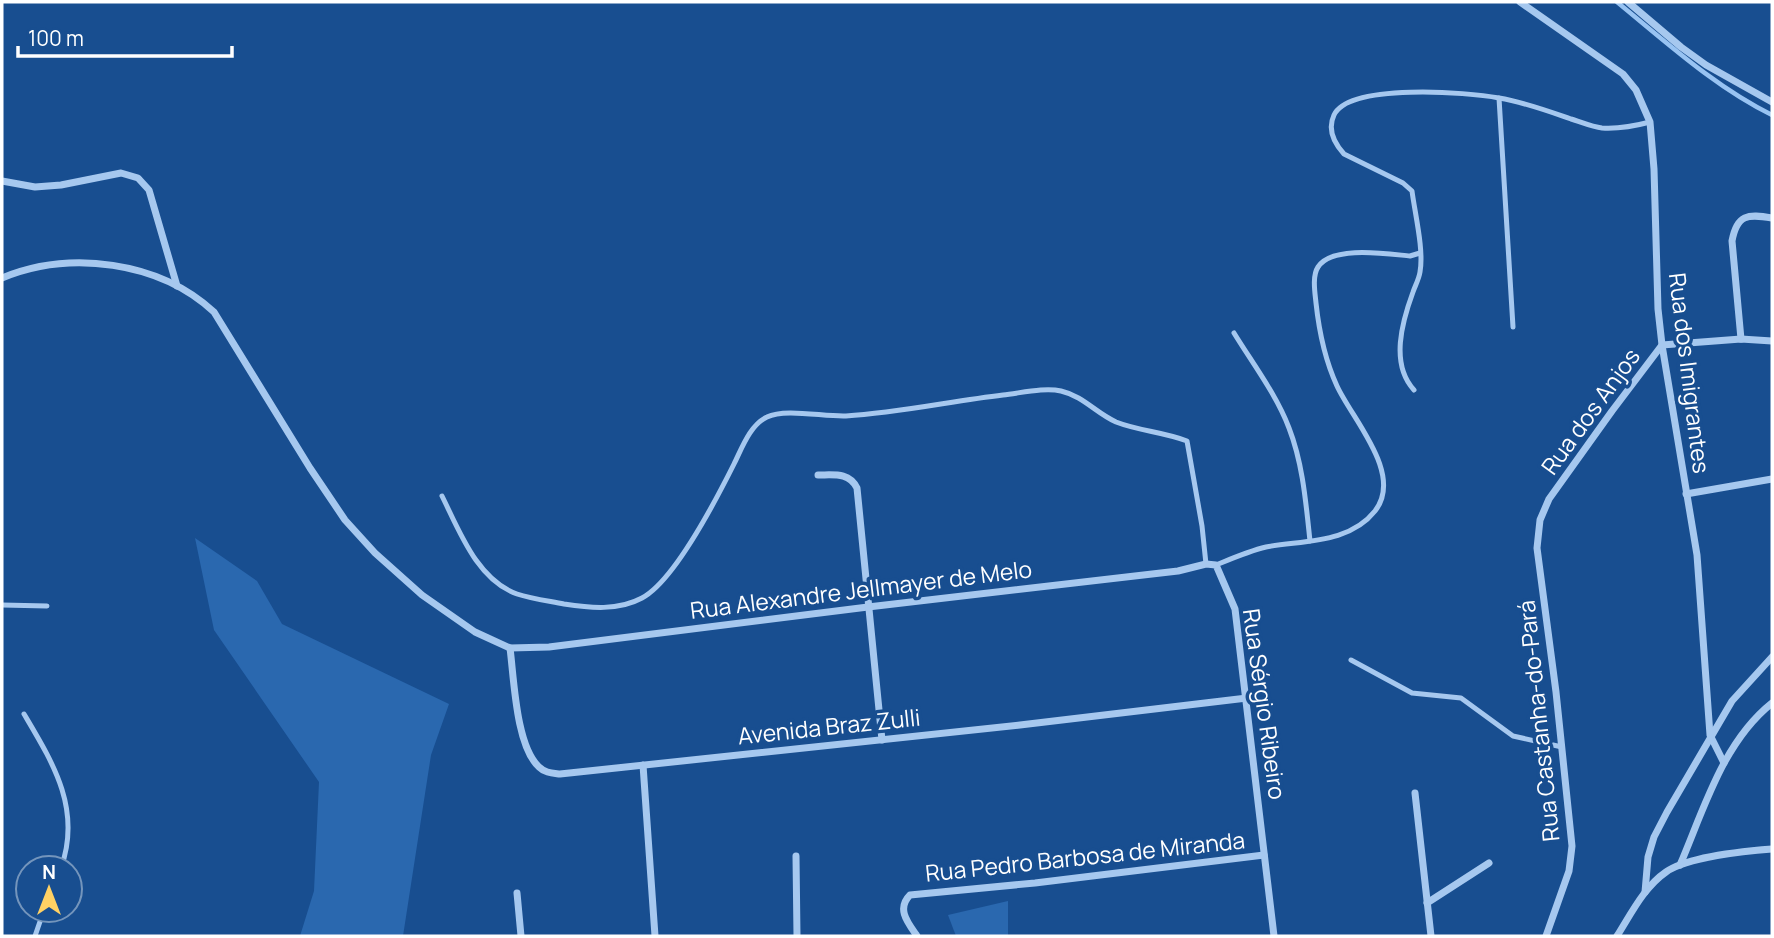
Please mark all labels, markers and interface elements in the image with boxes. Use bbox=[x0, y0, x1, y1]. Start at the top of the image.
scale bar bbox=[18, 14, 231, 58]
text: 100 m bbox=[28, 24, 84, 52]
street label: Rua dos Imigrantes bbox=[1662, 271, 1718, 475]
street label: Rua dos Anjos bbox=[1533, 341, 1647, 481]
street label: Rua Alexandre Jellmayer de Melo bbox=[688, 552, 1034, 626]
street label: Rua Castanha-do-Pará bbox=[1509, 599, 1567, 843]
street label: Rua Sérgio Ribeiro bbox=[1236, 607, 1294, 801]
street label: Avenida Braz Zulli bbox=[736, 701, 922, 751]
street label: Rua Pedro Barbosa de Miranda bbox=[924, 823, 1246, 889]
north arrow bbox=[14, 854, 84, 924]
text: N bbox=[42, 859, 56, 885]

